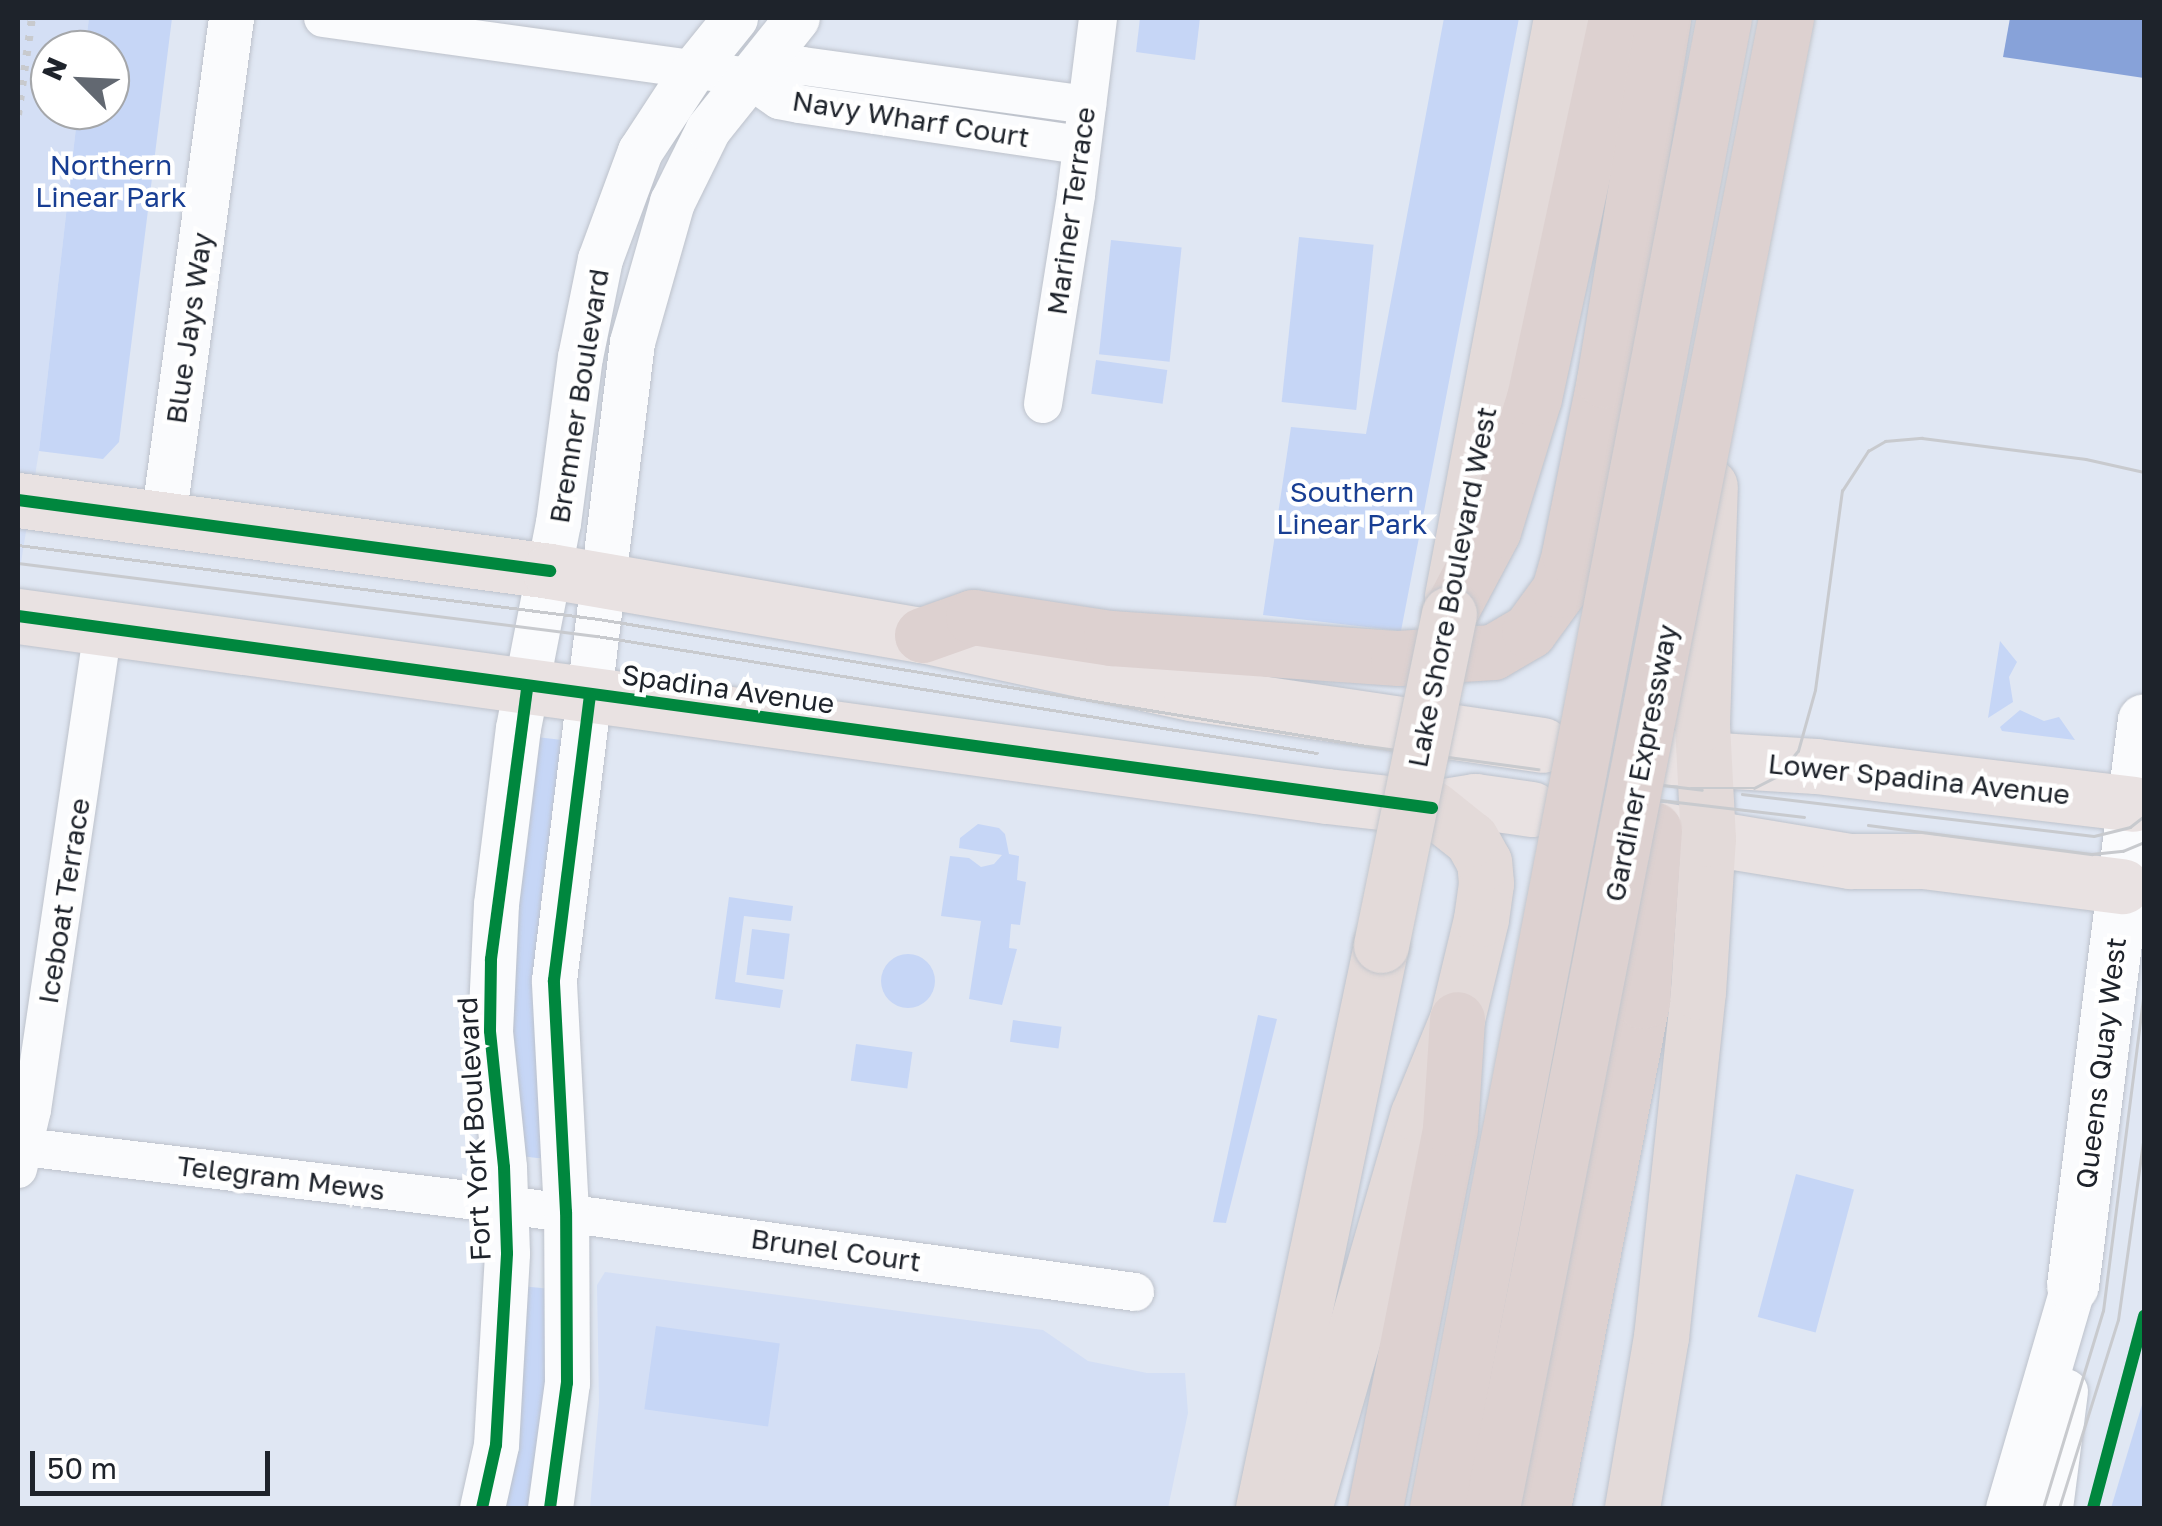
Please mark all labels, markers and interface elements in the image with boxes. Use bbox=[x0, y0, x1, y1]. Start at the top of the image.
north arrow bbox=[30, 30, 130, 130]
text: N bbox=[35, 52, 73, 85]
street label: Navy Wharf Court bbox=[790, 84, 1032, 154]
street label: Mariner Terrace bbox=[1040, 105, 1102, 317]
park label: Northern Linear Park bbox=[35, 148, 187, 214]
street label: Blue Jays Way bbox=[159, 230, 219, 426]
street label: Bremner Boulevard bbox=[542, 266, 616, 526]
street label: Lake Shore Boulevard West bbox=[1401, 404, 1503, 770]
park label: Southern Linear Park bbox=[1276, 475, 1428, 541]
street label: Gardiner Expressway bbox=[1598, 622, 1684, 904]
street label: Spadina Avenue bbox=[619, 657, 837, 721]
street label: Lower Spadina Avenue bbox=[1766, 746, 2072, 812]
street label: Iceboat Terrace bbox=[31, 796, 97, 1006]
street label: Queens Quay West bbox=[2069, 935, 2133, 1191]
street label: Fort York Boulevard bbox=[450, 996, 498, 1262]
street label: Telegram Mews bbox=[175, 1149, 387, 1207]
street label: Brunel Court bbox=[749, 1221, 923, 1279]
scale bar bbox=[35, 1431, 275, 1493]
text: 50 m bbox=[47, 1450, 117, 1486]

